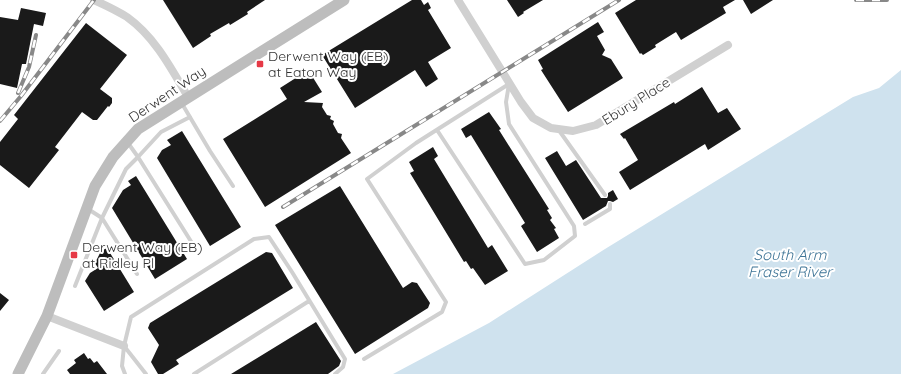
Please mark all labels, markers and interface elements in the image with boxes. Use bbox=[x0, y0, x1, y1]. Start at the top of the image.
place label: Derwent Way (EB) at Eaton Way bbox=[268, 47, 388, 81]
marker: Derwent Way (EB) at Eaton Way bbox=[255, 59, 265, 69]
street label: Derwent Way bbox=[125, 62, 209, 126]
street label: Ebury Place bbox=[599, 73, 673, 129]
place label: Derwent Way (EB) at Ridley Pl bbox=[82, 238, 202, 272]
water label: South Arm Fraser River bbox=[748, 245, 834, 281]
marker: Derwent Way (EB) at Ridley Pl bbox=[69, 250, 79, 260]

